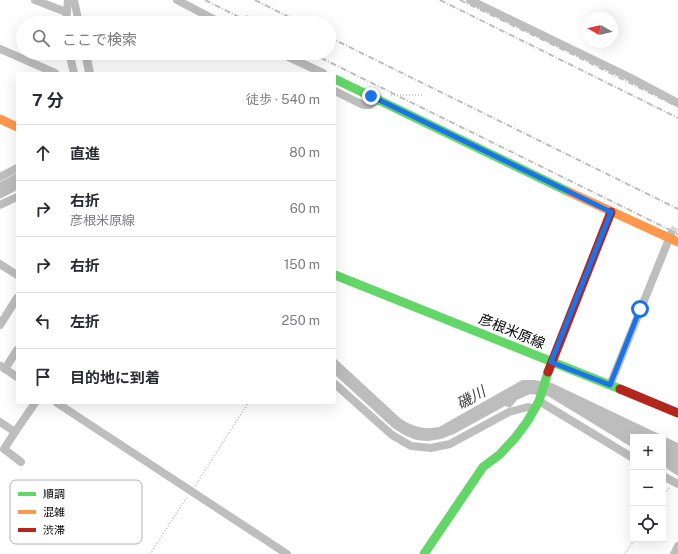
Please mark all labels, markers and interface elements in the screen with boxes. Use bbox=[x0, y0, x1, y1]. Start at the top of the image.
north arrow bbox=[582, 12, 618, 48]
search box bbox=[16, 16, 336, 60]
icon: search bbox=[30, 27, 52, 49]
text: ここで検索 bbox=[62, 31, 137, 48]
route end bbox=[362, 87, 380, 105]
text: 7 分 bbox=[32, 90, 63, 110]
text: 徒歩 · 540 m bbox=[246, 92, 320, 107]
icon: ahead bbox=[32, 142, 54, 164]
text: 直進 bbox=[70, 145, 100, 162]
text: 80 m bbox=[289, 145, 320, 160]
text: 右折 bbox=[70, 192, 100, 209]
icon: right bbox=[32, 198, 54, 220]
text: 60 m bbox=[290, 201, 320, 216]
text: 彦根米原線 bbox=[70, 213, 135, 228]
icon: right bbox=[32, 254, 54, 276]
text: 右折 bbox=[70, 257, 100, 274]
text: 150 m bbox=[284, 257, 320, 272]
route start bbox=[631, 300, 649, 318]
icon: left bbox=[32, 310, 54, 332]
street label: 彦根米原線 bbox=[477, 310, 547, 352]
text: 左折 bbox=[70, 313, 100, 330]
text: 250 m bbox=[282, 313, 320, 328]
icon: arrive bbox=[32, 366, 54, 388]
text: 目的地に到着 bbox=[70, 369, 160, 386]
water label: 磯川 bbox=[454, 382, 490, 412]
map controls bbox=[630, 434, 666, 542]
button: + bbox=[630, 434, 666, 470]
button: − bbox=[630, 470, 666, 506]
legend bbox=[10, 480, 142, 544]
text: 順調 bbox=[43, 488, 65, 500]
text: 混雑 bbox=[43, 506, 65, 518]
button: locate bbox=[630, 506, 666, 542]
text: 渋滞 bbox=[43, 524, 65, 536]

